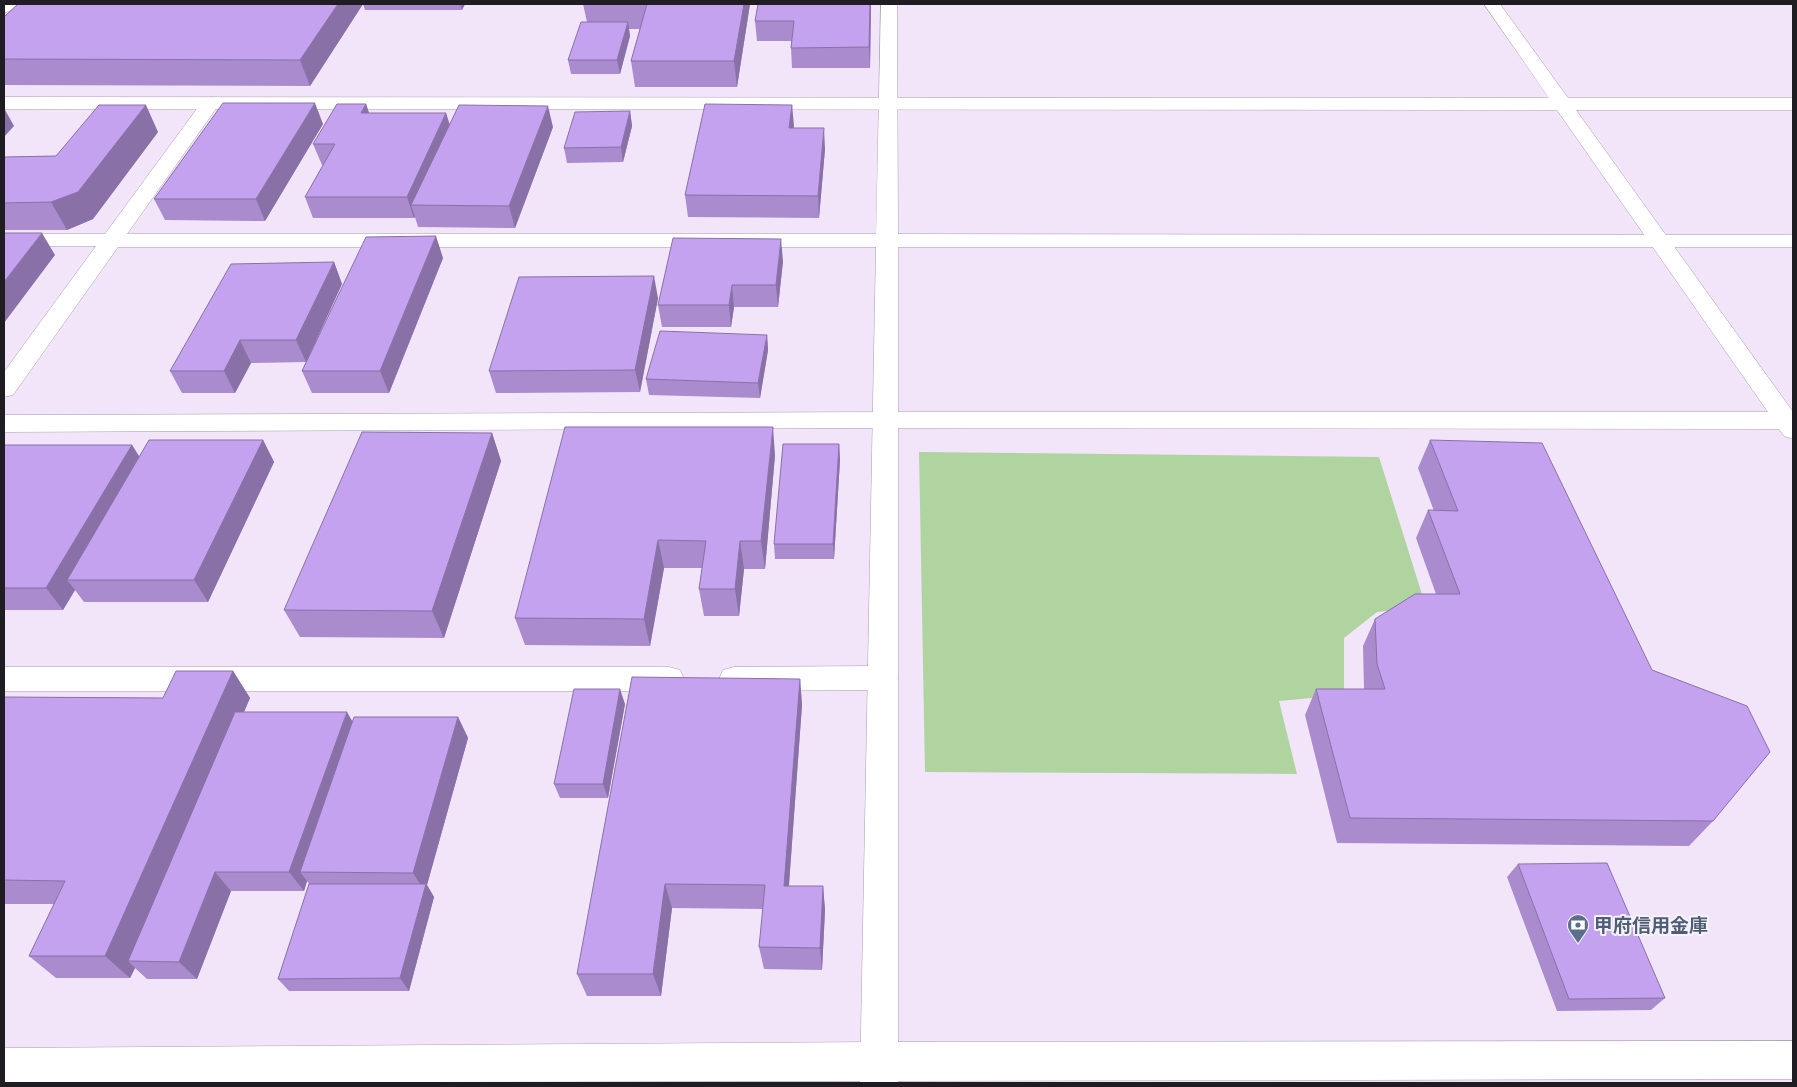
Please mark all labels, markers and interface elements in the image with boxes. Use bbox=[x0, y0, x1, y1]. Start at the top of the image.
bank icon: 甲府信用金庫 bbox=[1566, 913, 1590, 944]
place label: 甲府信用金庫 bbox=[1594, 913, 1708, 936]

